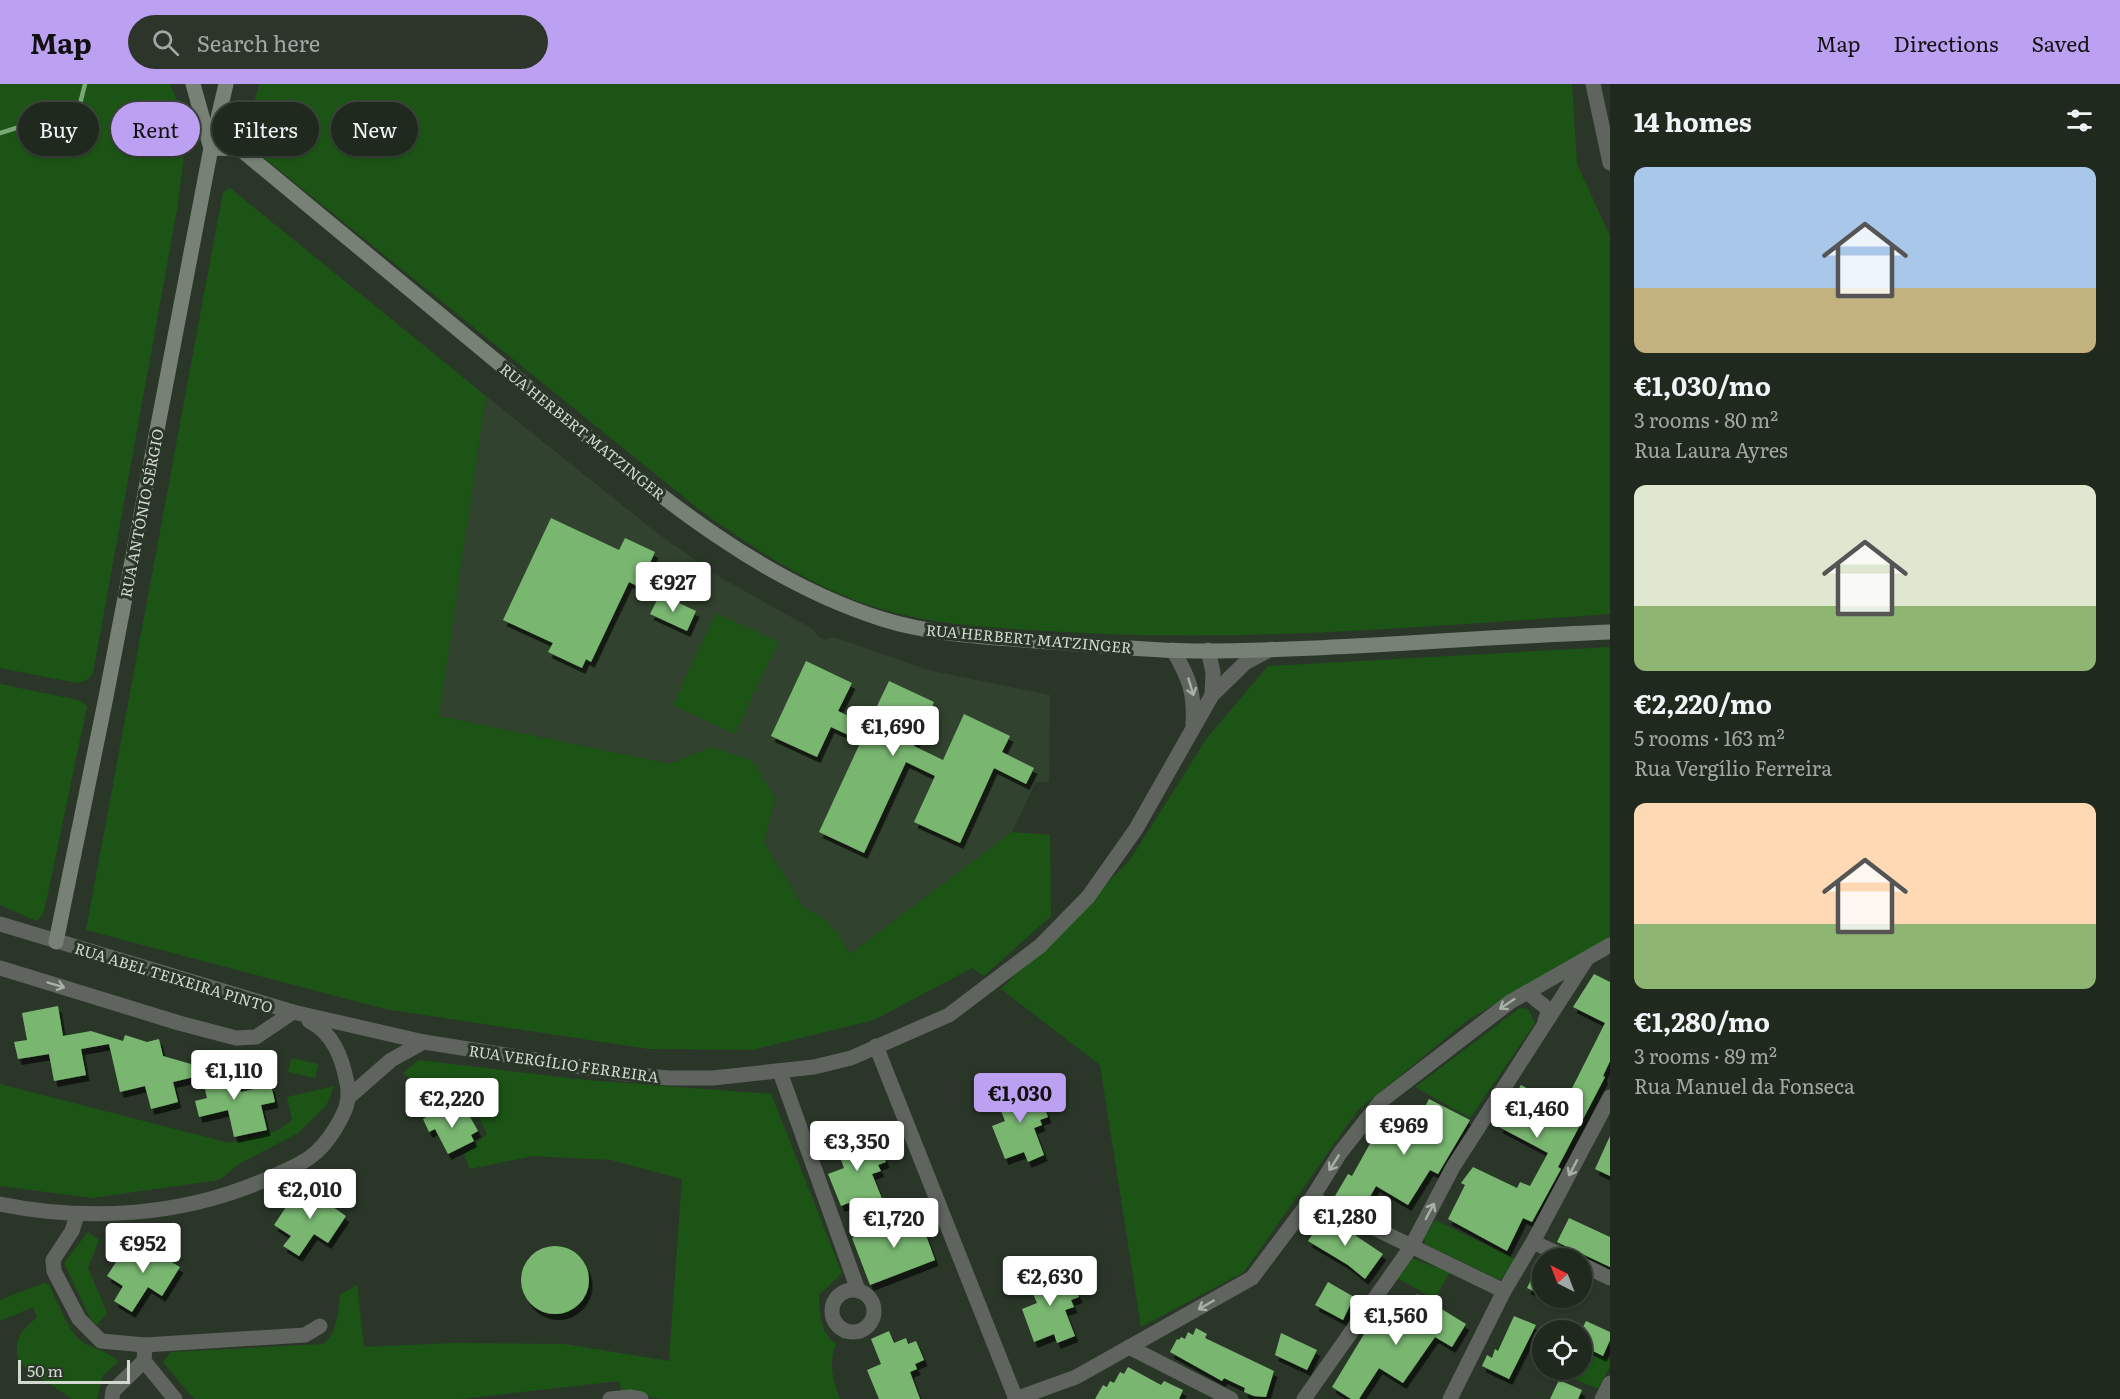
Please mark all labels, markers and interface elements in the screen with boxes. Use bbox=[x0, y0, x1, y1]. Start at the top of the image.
search box bbox=[128, 15, 548, 69]
text: Map bbox=[30, 21, 92, 63]
icon: search bbox=[149, 26, 182, 59]
text: Search here bbox=[197, 26, 320, 59]
text: Map bbox=[1816, 27, 1861, 58]
text: Directions bbox=[1894, 27, 1999, 58]
text: Saved bbox=[2032, 27, 2090, 58]
text: 14 homes bbox=[1634, 101, 1752, 140]
chip: Buy bbox=[18, 102, 99, 156]
chip: Rent bbox=[111, 102, 200, 156]
chip: Filters bbox=[212, 102, 319, 156]
chip: New bbox=[331, 102, 418, 156]
icon: filters bbox=[2063, 104, 2096, 137]
icon: home bbox=[1811, 206, 1919, 314]
street label: RUA HERBERT MATZINGER bbox=[495, 357, 671, 505]
text: €1,030/mo bbox=[1634, 365, 1771, 404]
text: 3 rooms · 80 m² bbox=[1634, 404, 1778, 434]
street label: RUA ANTÓNIO SÉRGIO bbox=[113, 427, 169, 599]
text: Rua Laura Ayres bbox=[1634, 434, 1788, 464]
icon: home bbox=[1811, 524, 1919, 632]
pin: €927 bbox=[637, 562, 709, 613]
text: €927 bbox=[650, 566, 696, 596]
street label: RUA HERBERT MATZINGER bbox=[925, 618, 1133, 658]
one-way arrow bbox=[1186, 677, 1197, 696]
text: €2,220/mo bbox=[1634, 683, 1772, 722]
pin: €1,690 bbox=[844, 706, 942, 757]
text: €1,690 bbox=[861, 710, 925, 740]
text: 5 rooms · 163 m² bbox=[1634, 722, 1785, 752]
text: Rua Vergílio Ferreira bbox=[1634, 752, 1832, 782]
icon: home bbox=[1811, 842, 1919, 950]
street label: RUA ABEL TEIXEIRA PINTO bbox=[72, 936, 276, 1018]
one-way arrow bbox=[46, 980, 65, 991]
one-way arrow bbox=[1499, 998, 1516, 1011]
text: €1,280/mo bbox=[1634, 1001, 1770, 1040]
street label: RUA VERGÍLIO FERREIRA bbox=[468, 1038, 660, 1088]
text: 3 rooms · 89 m² bbox=[1634, 1040, 1777, 1070]
pin: €1,110 bbox=[185, 1050, 283, 1101]
text: €1,110 bbox=[205, 1054, 263, 1084]
text: Rua Manuel da Fonseca bbox=[1634, 1070, 1855, 1100]
pin: €1,030 bbox=[971, 1073, 1069, 1124]
text: €1,030 bbox=[988, 1077, 1052, 1107]
pin: €2,220 bbox=[403, 1078, 501, 1129]
text: €2,220 bbox=[420, 1082, 484, 1112]
pin: €1,460 bbox=[1488, 1088, 1586, 1139]
text: €1,460 bbox=[1505, 1092, 1569, 1122]
pin: €969 bbox=[1368, 1105, 1440, 1156]
text: €969 bbox=[1380, 1109, 1428, 1139]
pin: €3,350 bbox=[808, 1121, 906, 1172]
text: €3,350 bbox=[824, 1125, 890, 1155]
one-way arrow bbox=[1328, 1154, 1340, 1171]
one-way arrow bbox=[1567, 1158, 1578, 1176]
pin: €2,010 bbox=[261, 1169, 359, 1220]
text: €2,010 bbox=[278, 1173, 342, 1203]
pin: €1,280 bbox=[1296, 1196, 1394, 1247]
pin: €1,720 bbox=[845, 1198, 943, 1249]
text: €1,280 bbox=[1313, 1200, 1377, 1230]
text: €1,720 bbox=[863, 1202, 925, 1232]
one-way arrow bbox=[1424, 1203, 1436, 1220]
pin: €952 bbox=[107, 1223, 179, 1274]
text: €952 bbox=[120, 1227, 166, 1257]
north arrow bbox=[1532, 1248, 1592, 1308]
map controls bbox=[1532, 1248, 1592, 1380]
pin: €2,630 bbox=[1001, 1256, 1099, 1307]
text: €2,630 bbox=[1017, 1260, 1083, 1290]
pin: €1,560 bbox=[1347, 1295, 1445, 1346]
text: €1,560 bbox=[1364, 1299, 1428, 1329]
one-way arrow bbox=[1198, 1300, 1215, 1312]
button: locate bbox=[1532, 1320, 1592, 1380]
scale bar bbox=[18, 1357, 130, 1384]
text: 50 m bbox=[27, 1358, 63, 1382]

